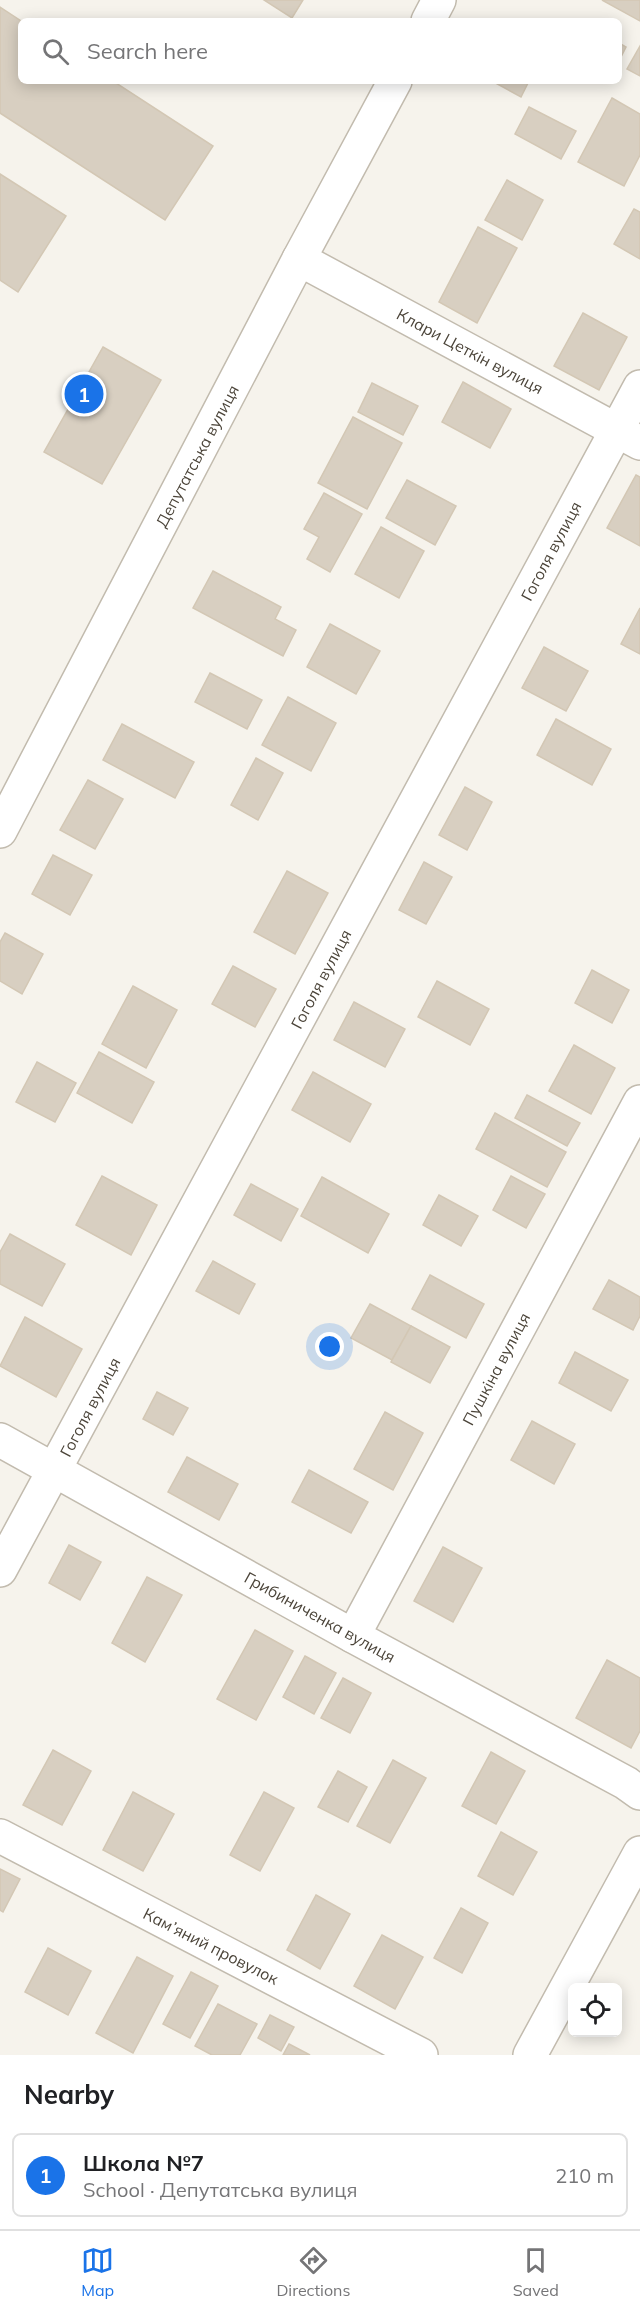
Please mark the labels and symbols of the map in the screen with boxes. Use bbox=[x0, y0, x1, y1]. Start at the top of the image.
street label: Клари Цеткін вулиця bbox=[393, 304, 547, 398]
pin: 1 bbox=[64, 372, 104, 416]
street label: Депутатська вулиця bbox=[151, 381, 243, 531]
street label: Гоголя вулиця bbox=[516, 498, 586, 604]
street label: Гоголя вулиця bbox=[286, 926, 356, 1032]
street label: Пушкіна вулиця bbox=[458, 1309, 534, 1429]
your location bbox=[315, 1332, 344, 1361]
street label: Гоголя вулиця bbox=[55, 1354, 125, 1460]
street label: Грибиниченка вулиця bbox=[241, 1567, 399, 1667]
street label: Кам’яний провулок bbox=[140, 1903, 282, 1989]

